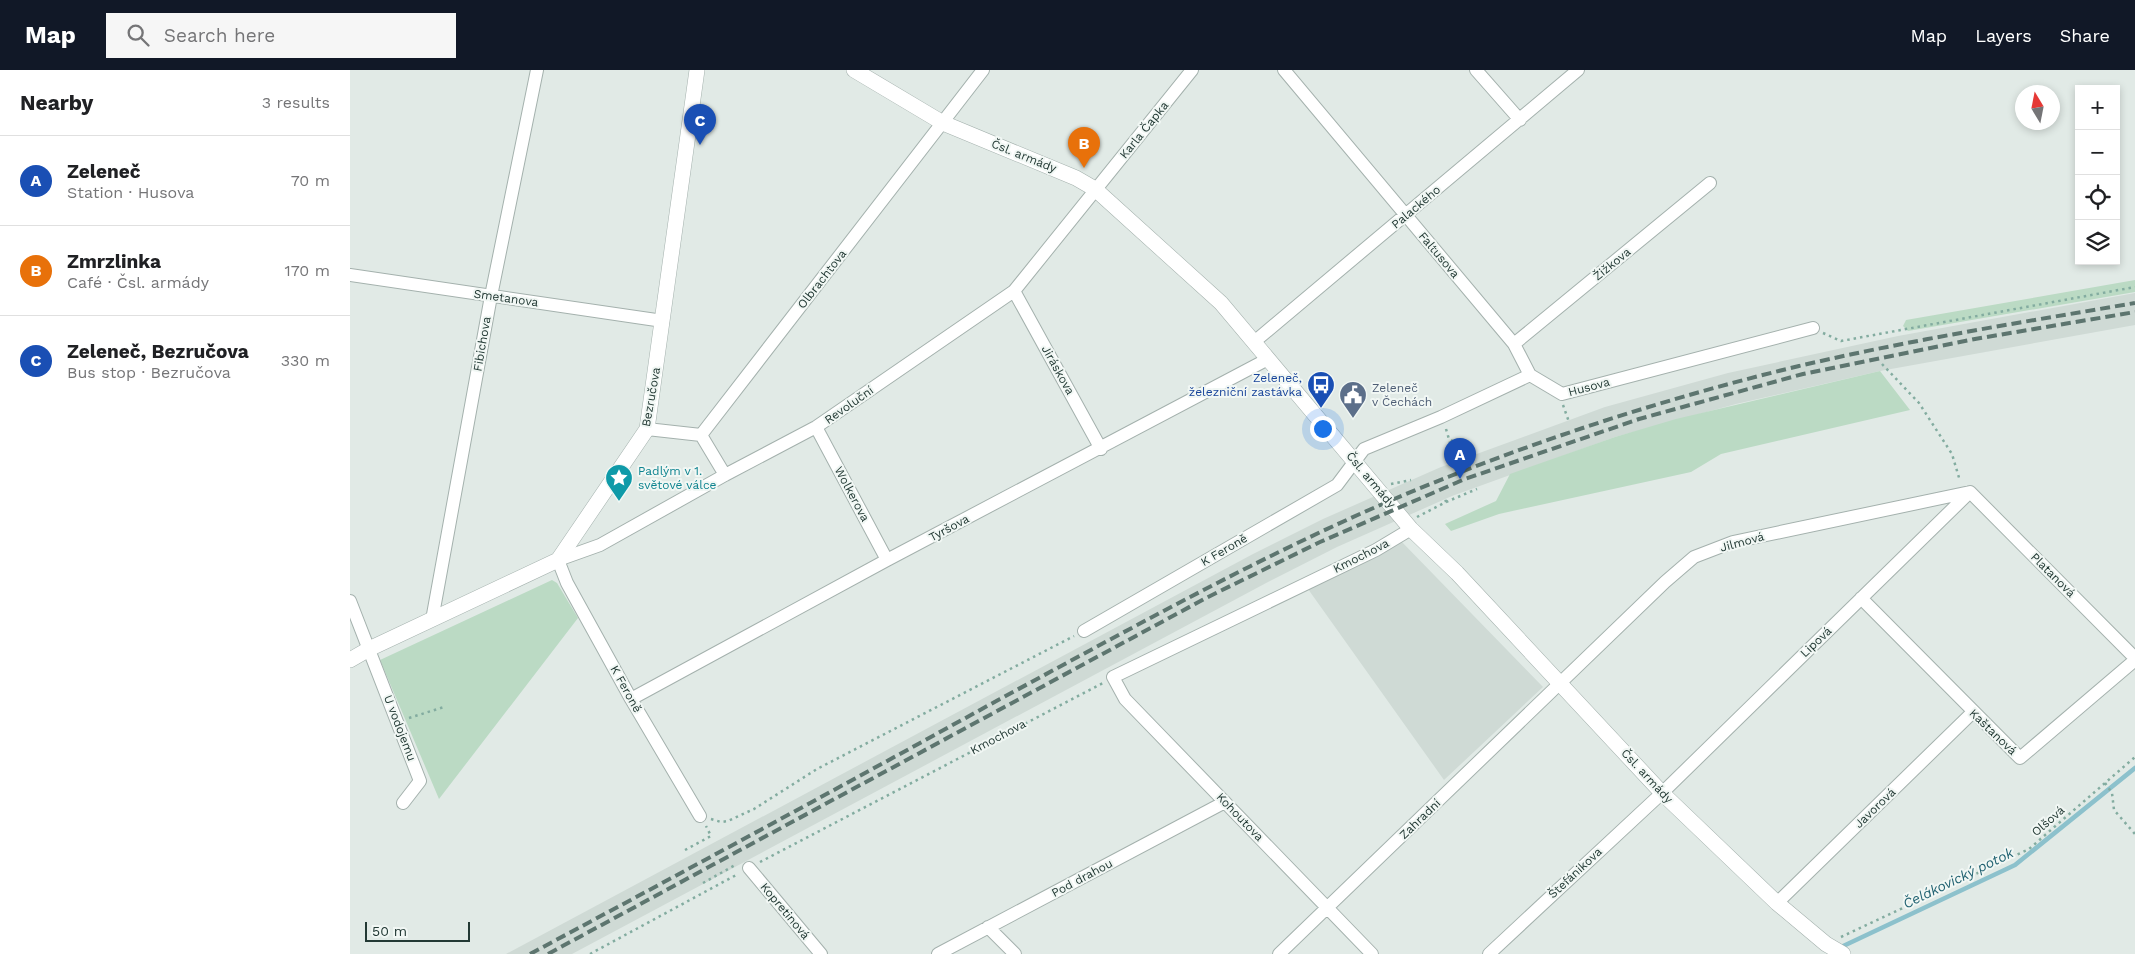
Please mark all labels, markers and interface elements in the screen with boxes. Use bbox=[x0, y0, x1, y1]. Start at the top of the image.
search box bbox=[106, 13, 456, 58]
text: Map bbox=[25, 21, 76, 49]
icon: search bbox=[124, 21, 152, 49]
text: Search here bbox=[164, 24, 275, 47]
text: Map bbox=[1910, 25, 1947, 46]
text: Layers bbox=[1975, 25, 2032, 46]
text: Share bbox=[2060, 25, 2110, 46]
north arrow bbox=[2015, 85, 2060, 130]
map controls bbox=[2075, 85, 2120, 265]
button: + bbox=[2075, 85, 2120, 130]
text: Nearby bbox=[20, 90, 93, 115]
text: 3 results bbox=[262, 93, 330, 112]
street label: Karla Čapka bbox=[1117, 98, 1171, 161]
pin: C bbox=[684, 104, 716, 145]
pin: B bbox=[1068, 127, 1100, 168]
button: − bbox=[2075, 130, 2120, 175]
street label: Čsl. armády bbox=[989, 137, 1059, 176]
text: Zeleneč bbox=[67, 160, 141, 183]
text: A bbox=[31, 171, 41, 190]
text: 70 m bbox=[291, 171, 330, 190]
button: locate bbox=[2075, 175, 2120, 220]
text: Station · Husova bbox=[67, 183, 194, 202]
street label: Palackého bbox=[1389, 183, 1443, 231]
button: layers bbox=[2075, 220, 2120, 265]
street label: Faltusova bbox=[1416, 229, 1462, 281]
street label: Žižkova bbox=[1591, 245, 1634, 283]
street label: Olbrachtova bbox=[795, 247, 849, 311]
text: Zmrzlinka bbox=[67, 250, 161, 273]
text: B bbox=[31, 261, 41, 280]
text: 170 m bbox=[284, 261, 330, 280]
text: Café · Čsl. armády bbox=[67, 273, 209, 292]
street label: Smetanova bbox=[473, 287, 539, 309]
street label: Fibichova bbox=[470, 315, 494, 373]
text: Zeleneč, Bezručova bbox=[67, 340, 249, 363]
street label: Jiráskova bbox=[1039, 343, 1077, 397]
text: C bbox=[31, 351, 41, 370]
text: 330 m bbox=[281, 351, 330, 370]
text: Bus stop · Bezručova bbox=[67, 363, 231, 382]
street label: Bezručova bbox=[639, 366, 663, 428]
bus stop icon: Zeleneč, železniční zastávka bbox=[1306, 370, 1336, 409]
place label: Zeleneč, železniční zastávka bbox=[1189, 371, 1302, 399]
street label: Husova bbox=[1567, 375, 1612, 399]
public building icon: Zeleneč v Čechách bbox=[1338, 380, 1368, 419]
place label: Zeleneč v Čechách bbox=[1372, 381, 1432, 409]
street label: Revoluční bbox=[822, 383, 876, 427]
your location bbox=[1310, 416, 1336, 442]
pin: A bbox=[1444, 438, 1476, 479]
street label: Čsl. armády bbox=[1343, 449, 1399, 512]
place icon: Padlým v 1. světové válce bbox=[604, 463, 634, 502]
place label: Padlým v 1. světové válce bbox=[638, 464, 717, 492]
street label: Wolkerova bbox=[832, 464, 872, 524]
street label: Tyršova bbox=[927, 512, 972, 544]
street label: Jilmová bbox=[1718, 529, 1766, 555]
street label: K Feroně bbox=[1198, 531, 1250, 569]
street label: Kmochova bbox=[1331, 536, 1391, 576]
street label: Platanová bbox=[2028, 550, 2078, 600]
street label: Lipová bbox=[1797, 624, 1835, 660]
street label: K Feroně bbox=[607, 663, 645, 715]
street label: U vodojemu bbox=[381, 693, 419, 763]
street label: Kaštanová bbox=[1967, 706, 2020, 758]
street label: Kmochova bbox=[968, 716, 1028, 757]
street label: Čsl. armády bbox=[1618, 746, 1676, 807]
street label: Javorová bbox=[1852, 785, 1898, 831]
street label: Kohoutova bbox=[1214, 790, 1267, 844]
street label: Zahradní bbox=[1397, 796, 1443, 842]
street label: Olšová bbox=[2029, 803, 2067, 839]
water label: Čelákovický potok bbox=[1900, 844, 2016, 912]
street label: Štefánikova bbox=[1545, 845, 1605, 901]
street label: Pod drahou bbox=[1049, 856, 1115, 900]
street label: Kopretinová bbox=[757, 880, 813, 942]
scale bar bbox=[365, 919, 470, 942]
text: 50 m bbox=[372, 923, 407, 939]

